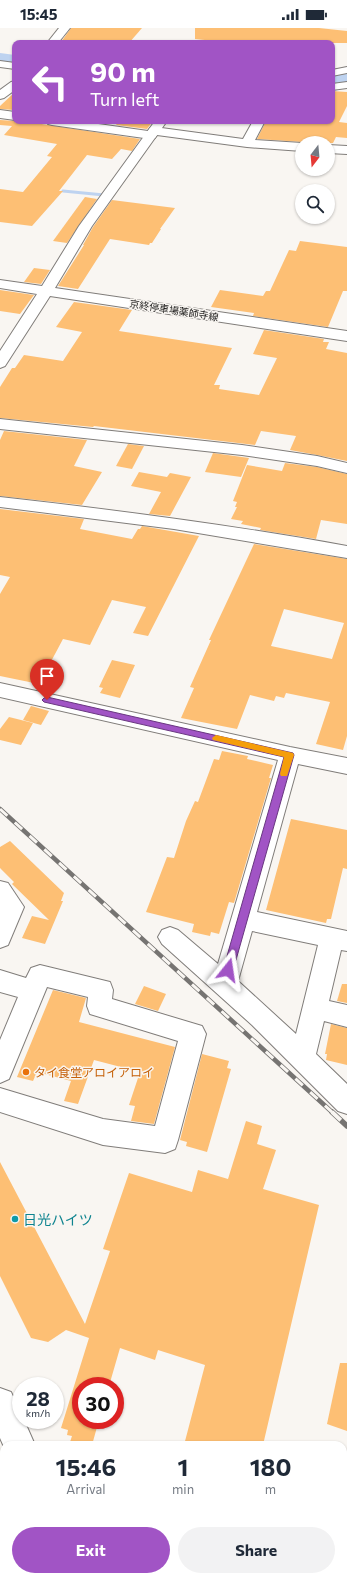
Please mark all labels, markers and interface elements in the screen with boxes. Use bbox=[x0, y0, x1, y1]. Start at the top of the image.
text: 15:45 bbox=[20, 5, 57, 23]
text: 90 m bbox=[90, 54, 156, 88]
icon: left bbox=[24, 56, 76, 108]
text: Turn left bbox=[90, 88, 159, 110]
north arrow bbox=[295, 136, 335, 176]
map controls bbox=[295, 136, 335, 224]
button: search bbox=[295, 184, 335, 224]
street label: 京終停車場薬師寺線 bbox=[129, 297, 219, 323]
pin bbox=[30, 659, 64, 700]
icon: arrive bbox=[36, 665, 58, 687]
position arrow bbox=[207, 949, 249, 991]
place label: タイ食堂アロイアロイ bbox=[34, 1065, 154, 1079]
marker: タイ食堂アロイアロイ bbox=[21, 1067, 31, 1077]
place label: 日光ハイツ bbox=[23, 1211, 93, 1228]
marker: 日光ハイツ bbox=[10, 1214, 20, 1224]
speed limit sign: 30 bbox=[72, 1377, 124, 1429]
text: 28 bbox=[26, 1386, 50, 1410]
text: km/h bbox=[26, 1407, 50, 1419]
text: 15:46 bbox=[56, 1452, 116, 1481]
text: 1 bbox=[178, 1452, 188, 1481]
text: 180 bbox=[250, 1452, 291, 1481]
text: Arrival bbox=[66, 1481, 106, 1497]
text: min bbox=[172, 1481, 194, 1497]
text: m bbox=[265, 1481, 276, 1497]
button: Exit bbox=[12, 1527, 170, 1573]
button: Share bbox=[178, 1527, 335, 1573]

